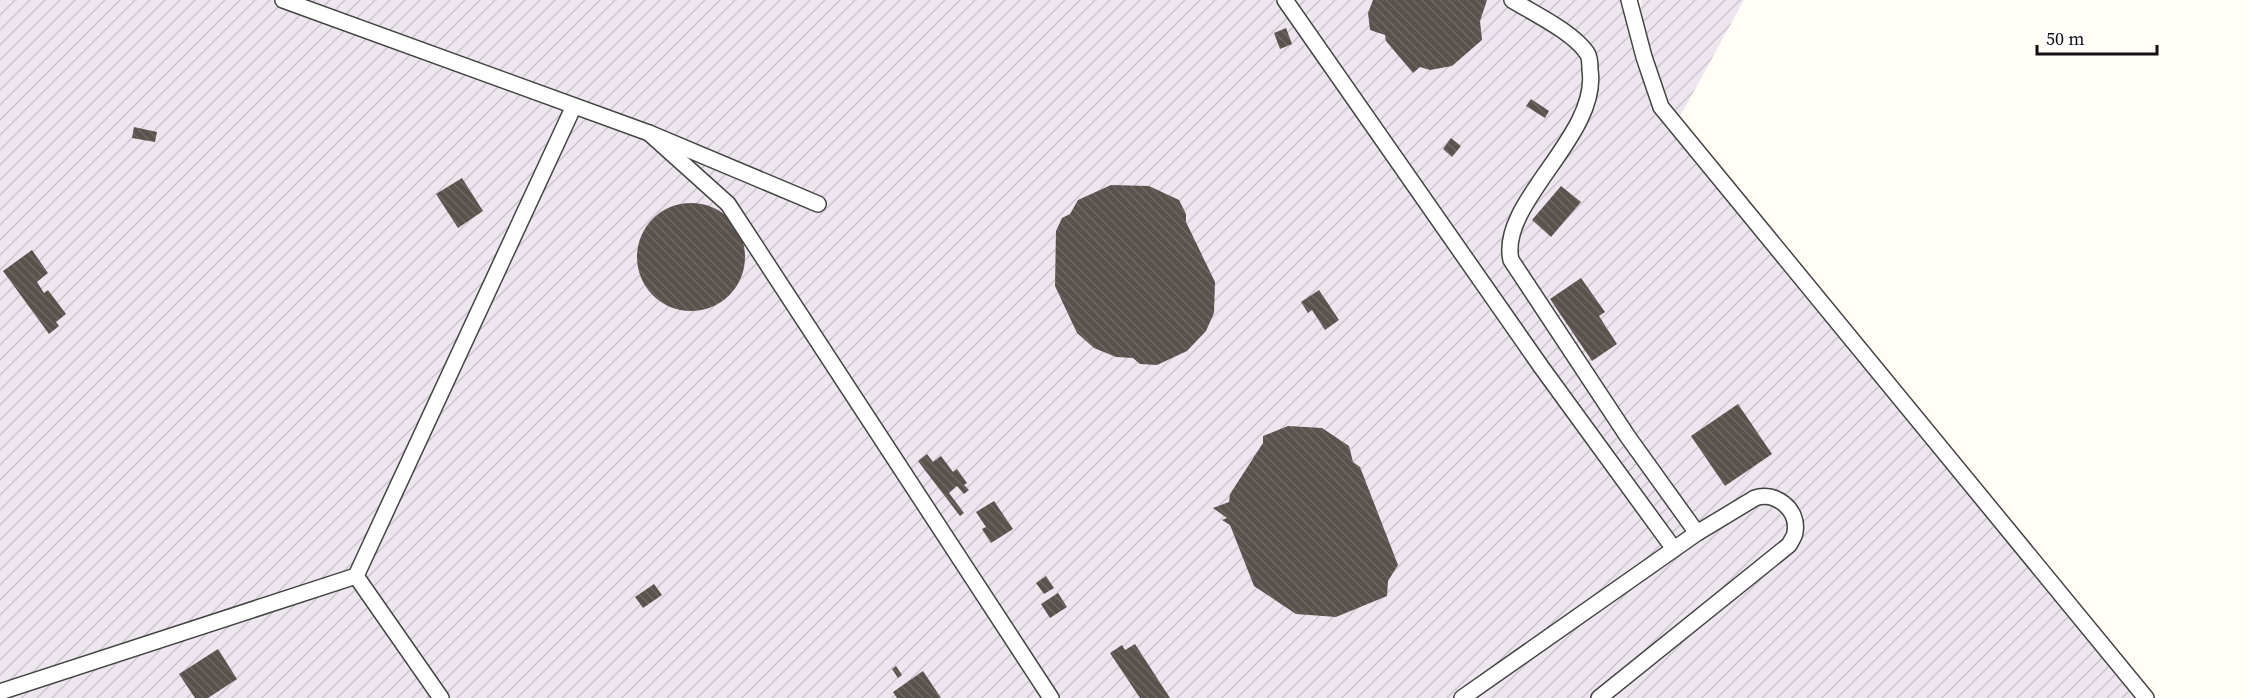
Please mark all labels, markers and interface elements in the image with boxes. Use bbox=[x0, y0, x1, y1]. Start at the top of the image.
scale bar bbox=[2037, 18, 2157, 56]
text: 50 m bbox=[2046, 26, 2084, 51]

